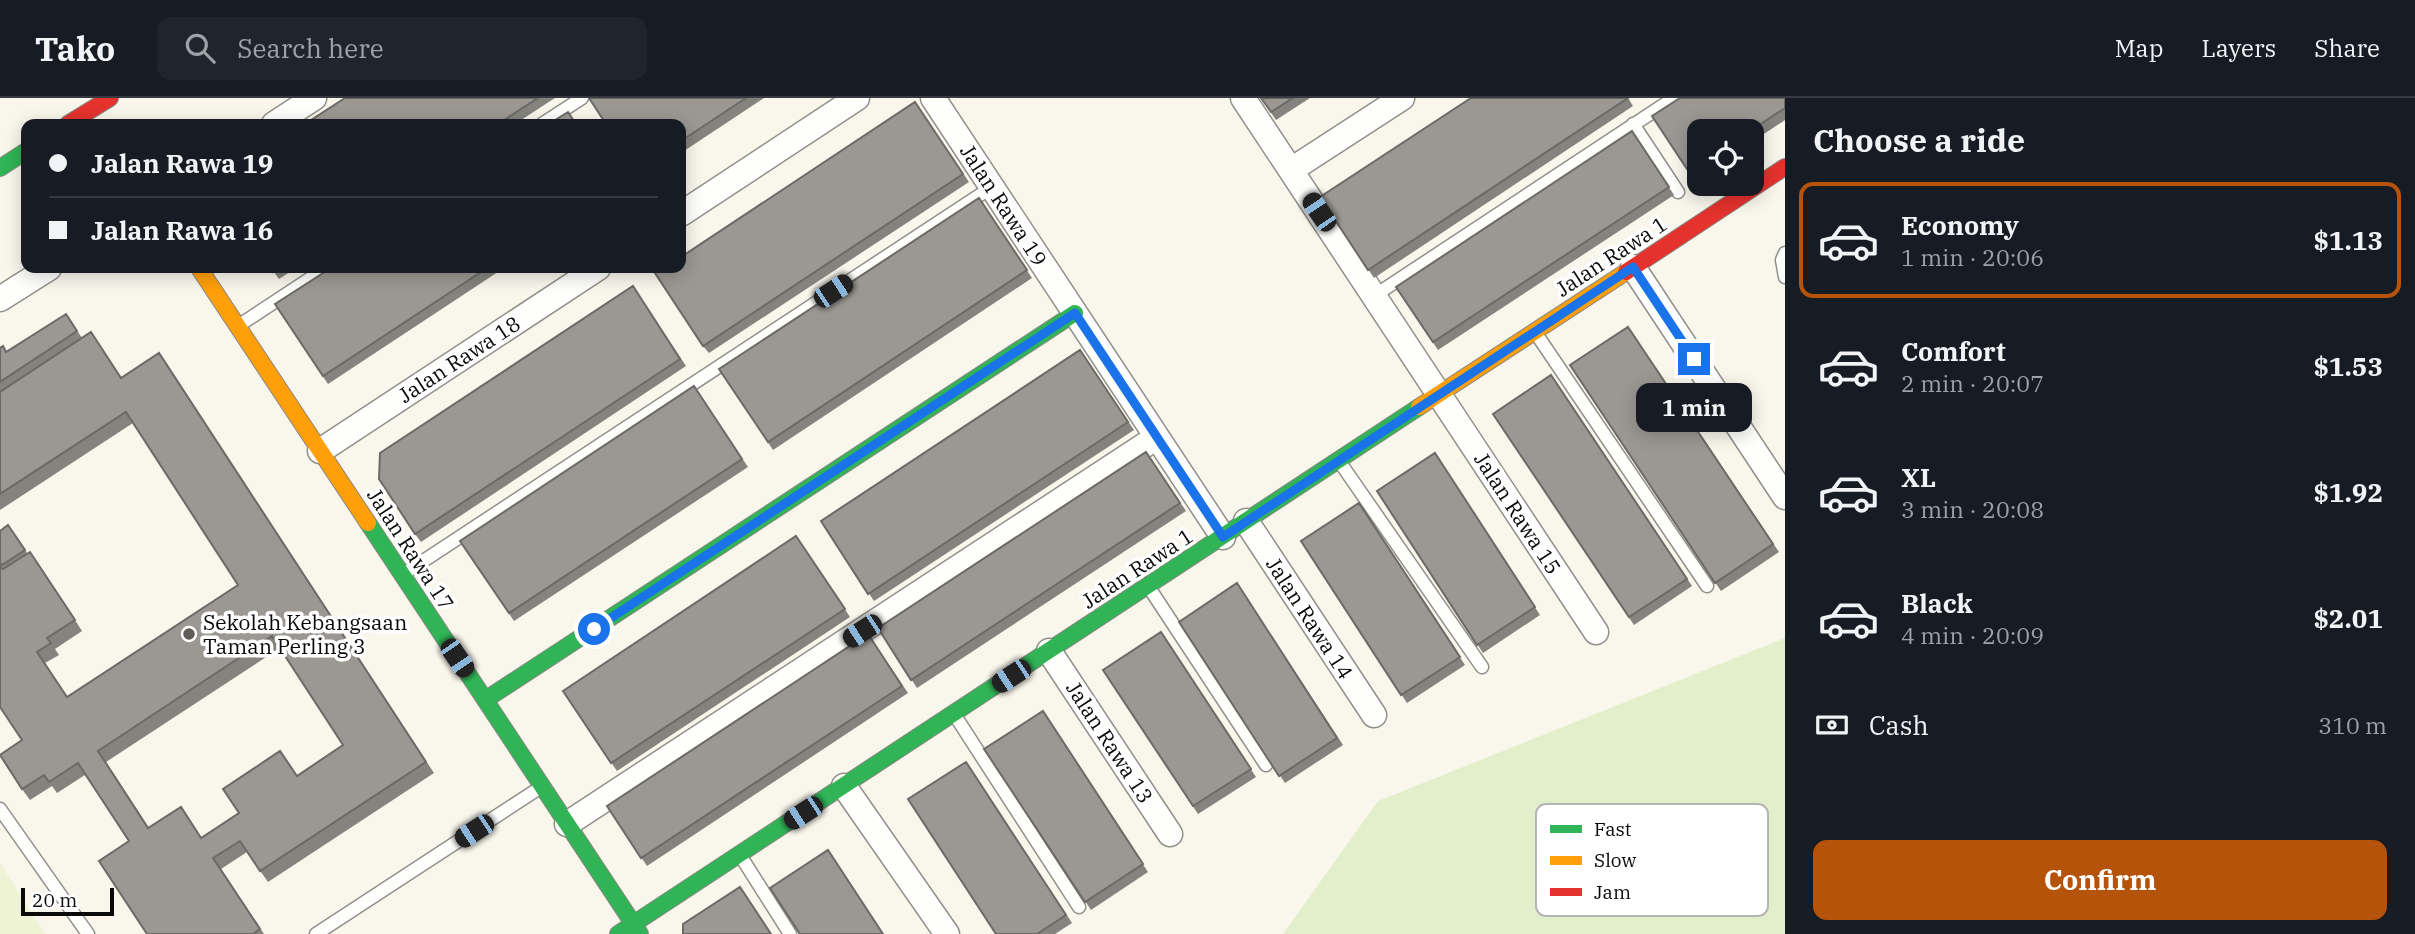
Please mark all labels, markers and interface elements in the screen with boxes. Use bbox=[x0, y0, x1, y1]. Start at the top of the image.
search box bbox=[157, 17, 647, 80]
text: Tako bbox=[35, 27, 115, 70]
icon: search bbox=[181, 29, 219, 67]
text: Search here bbox=[237, 31, 384, 65]
text: Map bbox=[2115, 32, 2163, 64]
text: Layers bbox=[2201, 32, 2276, 64]
text: Share bbox=[2314, 32, 2380, 64]
map controls bbox=[1687, 119, 1764, 196]
button: locate bbox=[1687, 119, 1764, 196]
text: Choose a ride bbox=[1813, 119, 2025, 161]
street label: Jalan Rawa 19 bbox=[954, 139, 1054, 271]
text: Jalan Rawa 19 bbox=[91, 146, 273, 180]
car bbox=[1299, 189, 1340, 235]
text: Economy bbox=[1901, 208, 2019, 242]
icon: car bbox=[1817, 209, 1880, 272]
street label: Jalan Rawa 1 bbox=[1550, 210, 1672, 302]
text: Jalan Rawa 16 bbox=[91, 213, 273, 247]
text: $1.13 bbox=[2313, 223, 2383, 257]
text: 1 min · 20:06 bbox=[1901, 242, 2044, 272]
car bbox=[810, 271, 857, 311]
street label: Jalan Rawa 18 bbox=[393, 309, 525, 409]
text: Comfort bbox=[1901, 334, 2006, 368]
icon: car bbox=[1817, 335, 1880, 398]
route end bbox=[1678, 343, 1710, 375]
text: $1.53 bbox=[2313, 349, 2383, 383]
text: 2 min · 20:07 bbox=[1901, 368, 2044, 398]
callout: 1 min bbox=[1636, 384, 1752, 432]
text: 1 min bbox=[1662, 392, 1726, 422]
street label: Jalan Rawa 15 bbox=[1468, 447, 1568, 579]
text: XL bbox=[1901, 460, 1936, 494]
icon: car bbox=[1817, 461, 1880, 524]
text: $1.92 bbox=[2313, 475, 2383, 509]
street label: Jalan Rawa 17 bbox=[361, 483, 461, 615]
text: 3 min · 20:08 bbox=[1901, 494, 2044, 524]
street label: Jalan Rawa 1 bbox=[1076, 522, 1198, 614]
street label: Jalan Rawa 14 bbox=[1260, 552, 1360, 684]
text: Black bbox=[1901, 586, 1973, 620]
icon: car bbox=[1817, 587, 1880, 650]
text: $2.01 bbox=[2313, 601, 2383, 635]
place label: Sekolah Kebangsaan Taman Perling 3 bbox=[203, 608, 407, 660]
car bbox=[839, 611, 886, 651]
route start bbox=[578, 613, 610, 645]
text: 4 min · 20:09 bbox=[1901, 620, 2044, 650]
marker: Sekolah Kebangsaan Taman Perling 3 bbox=[181, 626, 197, 642]
car bbox=[437, 635, 478, 681]
car bbox=[988, 656, 1035, 696]
street label: Jalan Rawa 13 bbox=[1060, 676, 1160, 808]
icon: cash bbox=[1813, 706, 1851, 744]
text: Cash bbox=[1869, 708, 1929, 742]
text: 310 m bbox=[2318, 710, 2387, 740]
car bbox=[780, 793, 827, 833]
legend bbox=[1536, 804, 1768, 916]
car bbox=[451, 811, 498, 851]
text: Fast bbox=[1594, 817, 1632, 841]
button: Confirm bbox=[1813, 840, 2387, 920]
text: Slow bbox=[1594, 848, 1636, 872]
text: Jam bbox=[1594, 880, 1631, 904]
scale bar bbox=[21, 885, 114, 917]
text: 20 m bbox=[32, 888, 77, 912]

